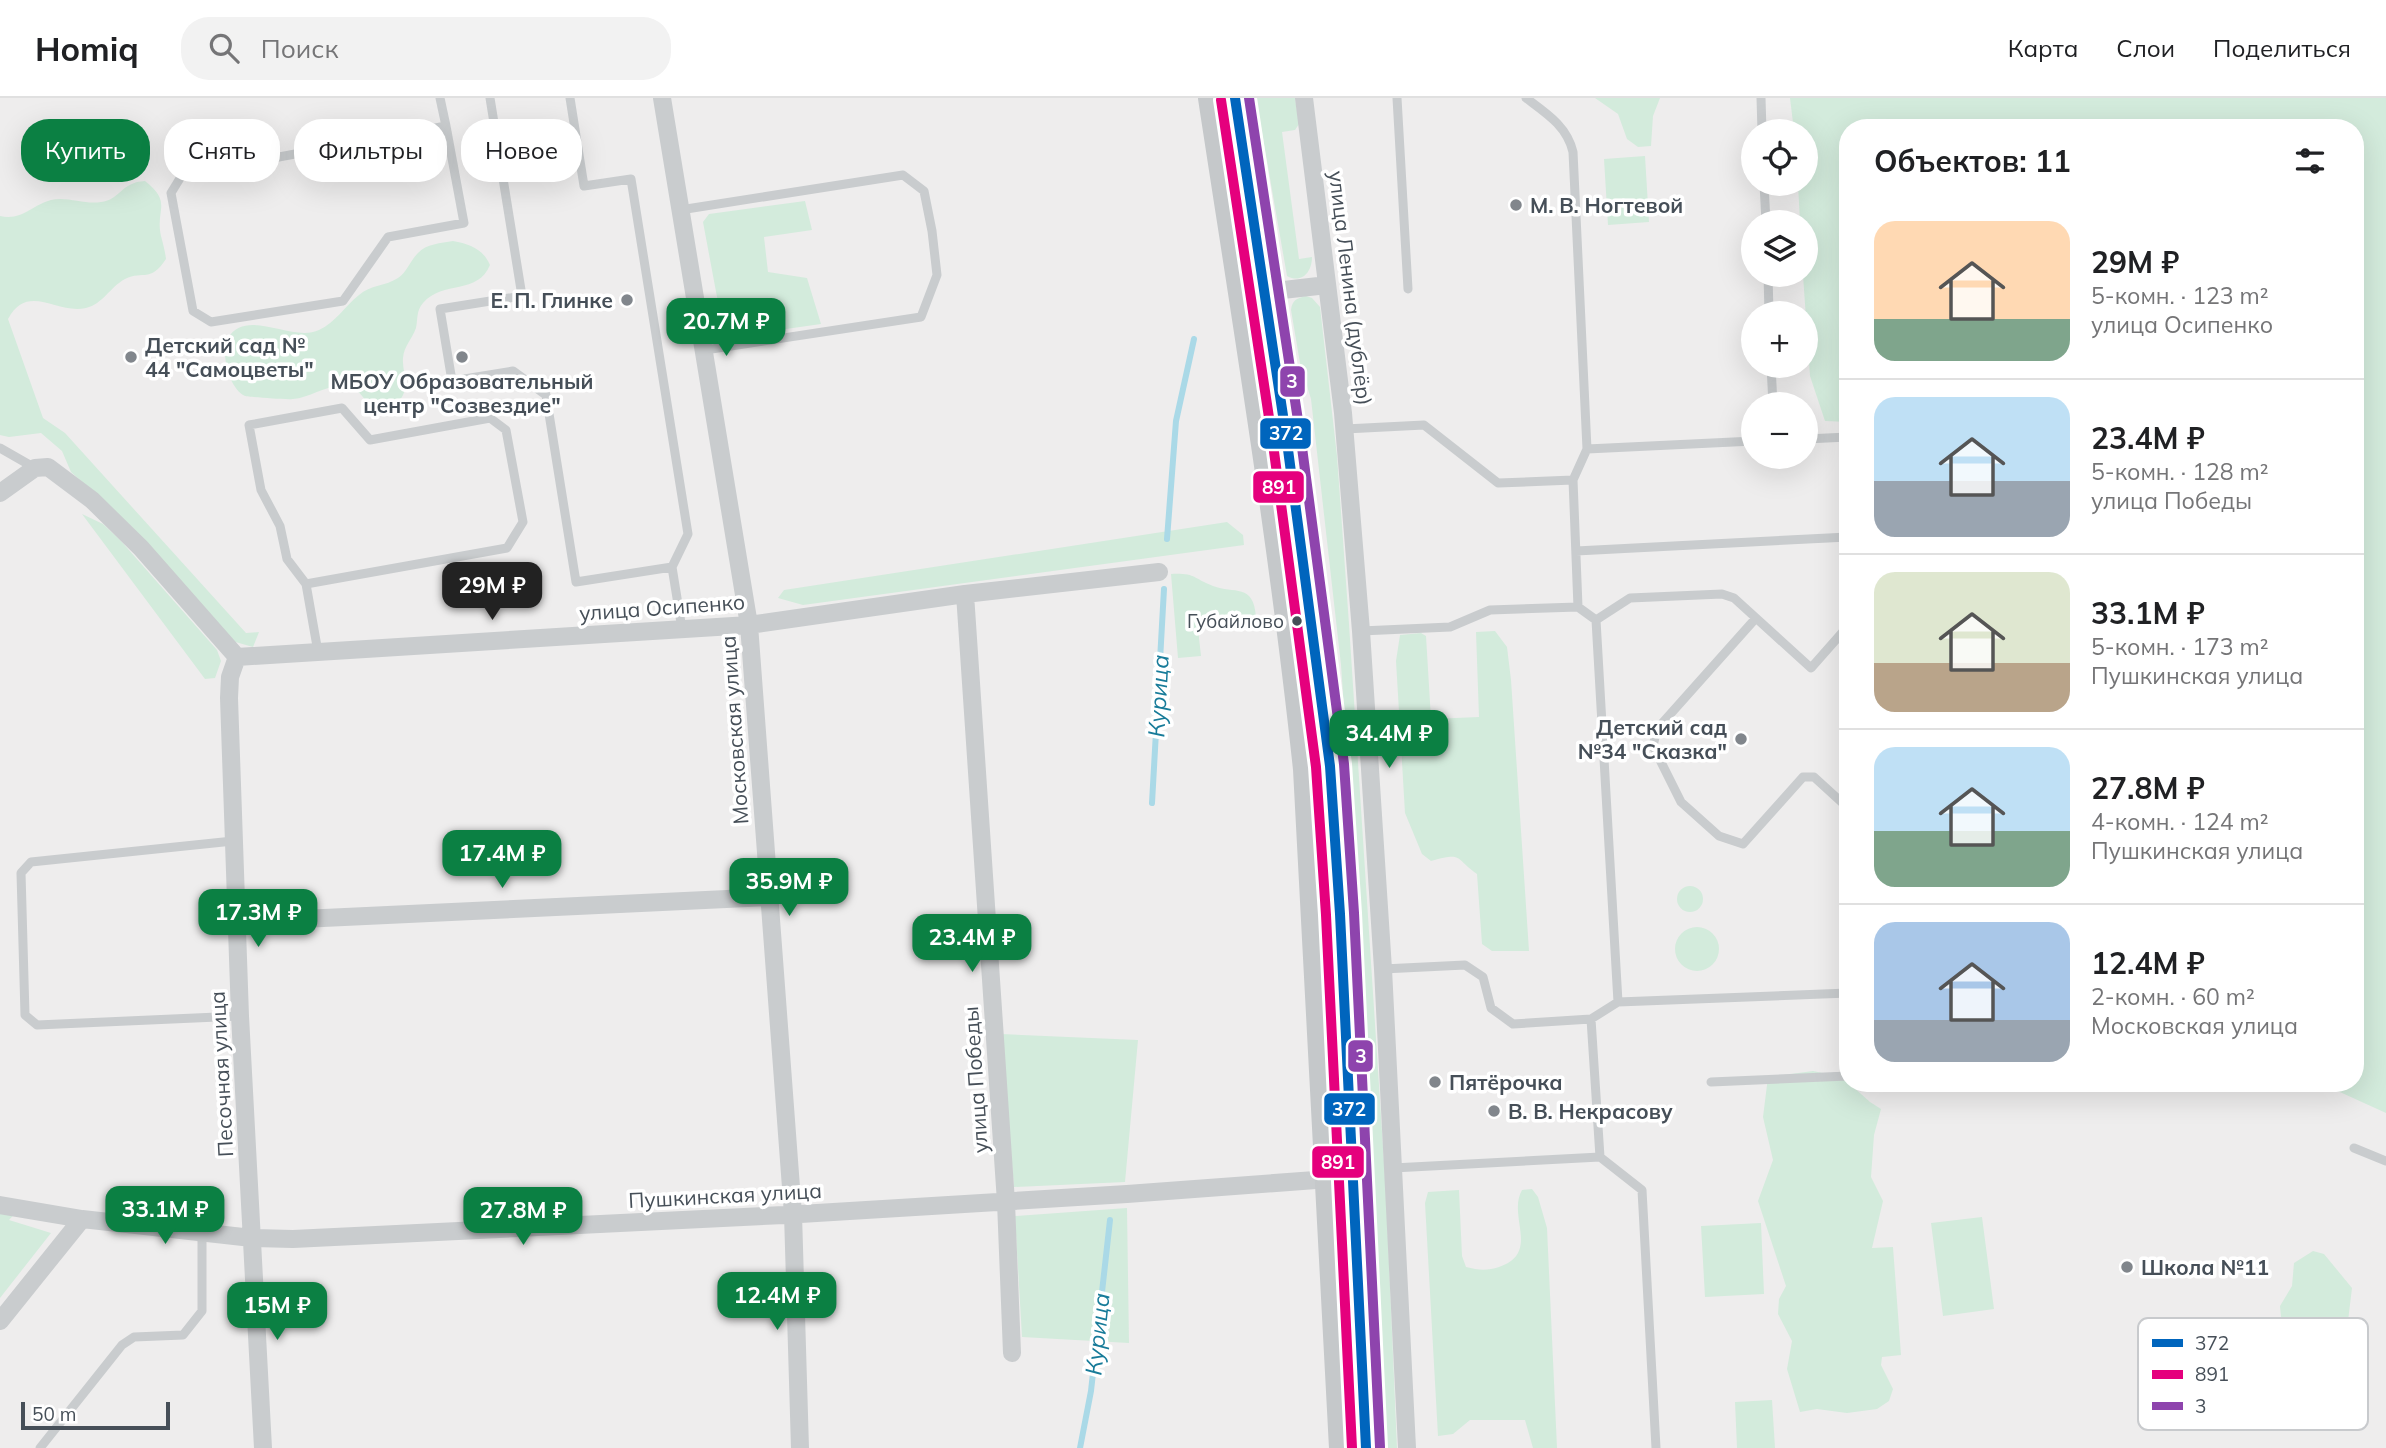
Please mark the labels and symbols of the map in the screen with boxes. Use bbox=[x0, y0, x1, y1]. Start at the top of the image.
street label: улица Ленина (дублёр) bbox=[1324, 169, 1378, 407]
place label: М. В. Ногтевой bbox=[1530, 192, 1683, 218]
marker: М. В. Ногтевой bbox=[1508, 197, 1524, 213]
place label: Е. П. Глинке bbox=[491, 287, 613, 313]
marker: Е. П. Глинке bbox=[619, 292, 635, 308]
pin: 20.7M ₽ bbox=[661, 299, 791, 358]
place label: Детский сад № 44 "Самоцветы" bbox=[145, 332, 314, 382]
marker: Детский сад № 44 "Самоцветы" bbox=[123, 349, 139, 365]
marker: МБОУ Образовательный центр "Созвездие" bbox=[454, 349, 470, 365]
line badge: 3 bbox=[1279, 365, 1306, 398]
place label: МБОУ Образовательный центр "Созвездие" bbox=[330, 368, 594, 418]
text: 3 bbox=[1286, 369, 1298, 393]
line badge: 372 bbox=[1259, 417, 1312, 450]
text: 372 bbox=[1269, 421, 1303, 445]
line badge: 891 bbox=[1252, 470, 1305, 504]
text: 891 bbox=[1262, 475, 1296, 499]
pin: 29M ₽ bbox=[443, 562, 541, 622]
street label: улица Осипенко bbox=[578, 588, 746, 626]
place label: Губайлово bbox=[1187, 609, 1284, 633]
marker: Губайлово bbox=[1290, 614, 1304, 628]
street label: Московская улица bbox=[714, 635, 754, 825]
water label: Курица bbox=[1141, 654, 1175, 738]
pin: 34.4M ₽ bbox=[1324, 710, 1454, 770]
place label: Детский сад №34 "Сказка" bbox=[1578, 714, 1727, 764]
marker: Детский сад №34 "Сказка" bbox=[1733, 731, 1749, 747]
pin: 17.4M ₽ bbox=[437, 830, 567, 890]
pin: 35.9M ₽ bbox=[724, 858, 854, 918]
pin: 17.3M ₽ bbox=[193, 890, 323, 949]
pin: 23.4M ₽ bbox=[907, 914, 1037, 974]
street label: Песочная улица bbox=[204, 990, 238, 1158]
street label: улица Победы bbox=[957, 1006, 993, 1154]
line badge: 3 bbox=[1347, 1039, 1374, 1073]
text: 3 bbox=[1355, 1044, 1367, 1068]
place label: Пятёрочка bbox=[1449, 1069, 1563, 1095]
marker: Пятёрочка bbox=[1427, 1074, 1443, 1090]
line badge: 372 bbox=[1323, 1092, 1376, 1126]
text: 372 bbox=[1332, 1097, 1366, 1121]
place label: В. В. Некрасову bbox=[1508, 1098, 1673, 1124]
marker: В. В. Некрасову bbox=[1486, 1103, 1502, 1119]
line badge: 891 bbox=[1311, 1145, 1365, 1179]
text: 891 bbox=[1321, 1150, 1355, 1174]
street label: Пушкинская улица bbox=[628, 1177, 822, 1213]
pin: 33.1M ₽ bbox=[100, 1186, 230, 1246]
pin: 27.8M ₽ bbox=[458, 1188, 588, 1247]
place label: Школа №11 bbox=[2141, 1254, 2269, 1280]
marker: Школа №11 bbox=[2119, 1259, 2135, 1275]
pin: 12.4M ₽ bbox=[712, 1272, 842, 1332]
pin: 15M ₽ bbox=[228, 1282, 326, 1342]
water label: Курица bbox=[1078, 1291, 1116, 1377]
legend bbox=[2138, 1318, 2368, 1430]
text: 372 bbox=[2195, 1331, 2229, 1355]
text: 891 bbox=[2195, 1362, 2229, 1386]
text: 3 bbox=[2195, 1394, 2206, 1418]
scale bar bbox=[21, 1399, 170, 1431]

